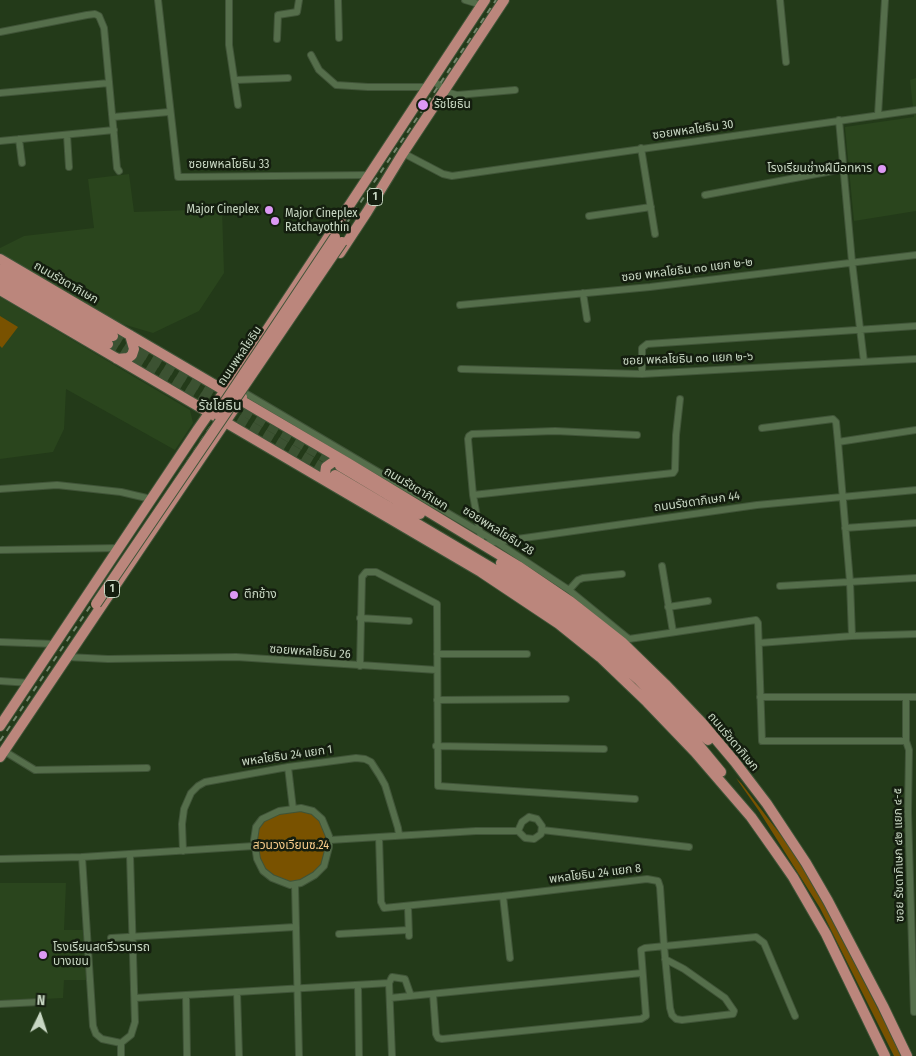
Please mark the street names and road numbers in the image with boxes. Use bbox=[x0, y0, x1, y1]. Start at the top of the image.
street label: ซอยพหลโยธิน 30 bbox=[652, 117, 734, 143]
street label: ซอยพหลโยธิน 33 bbox=[189, 158, 269, 172]
road number: 1 bbox=[368, 188, 382, 206]
street label: ซอย พหลโยธิน ๓๐ แยก ๒-๒ bbox=[621, 255, 753, 285]
street label: ถนนรัชดาภิเษก bbox=[31, 259, 101, 307]
street label: ถนนพหลโยธิน bbox=[215, 324, 265, 388]
street label: ซอย พหลโยธิน ๓๐ แยก ๒-๖ bbox=[622, 350, 754, 368]
street label: ถนนรัชดาภิเษก bbox=[381, 464, 451, 514]
street label: ถนนรัชดาภิเษก 44 bbox=[653, 489, 741, 515]
street label: ซอยพหลโยธิน 28 bbox=[460, 503, 536, 559]
road number: 1 bbox=[104, 580, 120, 598]
street label: ซอยพหลโยธิน 26 bbox=[269, 642, 351, 662]
street label: ถนนรัชดาภิเษก bbox=[704, 710, 762, 774]
street label: พหลโยธิน 24 แยก 1 bbox=[241, 743, 333, 769]
street label: ซอย รัชดาภิเษก ๔๒ แยก ๔-๕ bbox=[891, 788, 907, 922]
street label: พหลโยธิน 24 แยก 8 bbox=[548, 861, 642, 887]

